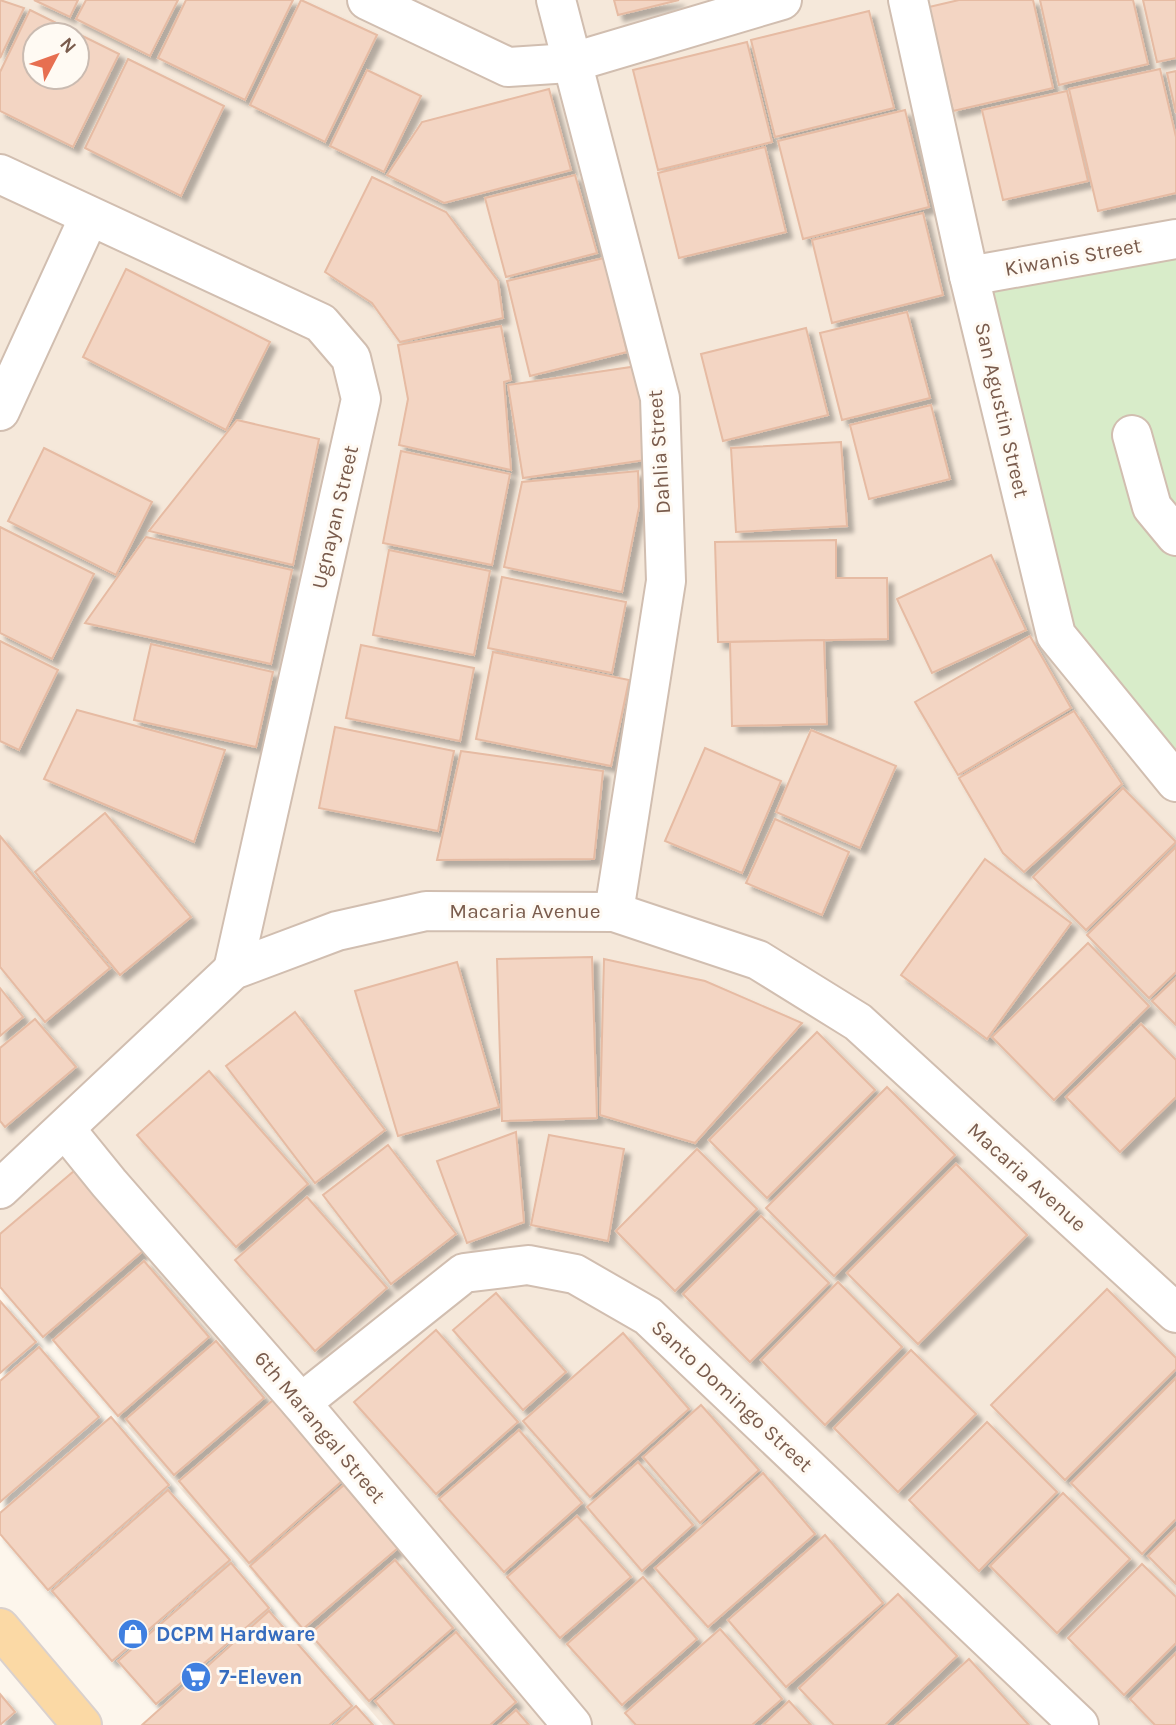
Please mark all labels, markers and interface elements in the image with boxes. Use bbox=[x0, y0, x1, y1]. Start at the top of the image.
north arrow bbox=[21, 21, 91, 91]
text: N bbox=[55, 33, 81, 58]
street label: Kiwanis Street bbox=[1003, 233, 1143, 281]
street label: San Agustin Street bbox=[970, 320, 1034, 500]
street label: Dahlia Street bbox=[643, 389, 675, 515]
street label: Ugnayan Street bbox=[307, 443, 363, 591]
street label: Macaria Avenue bbox=[449, 899, 601, 923]
street label: Macaria Avenue bbox=[963, 1117, 1091, 1237]
street label: Santo Domingo Street bbox=[647, 1315, 817, 1477]
street label: 6th Marangal Street bbox=[250, 1346, 391, 1508]
shop icon: DCPM Hardware bbox=[116, 1617, 150, 1651]
place label: DCPM Hardware bbox=[156, 1622, 315, 1646]
supermarket icon: 7-Eleven bbox=[179, 1660, 213, 1694]
place label: 7-Eleven bbox=[219, 1665, 302, 1689]

